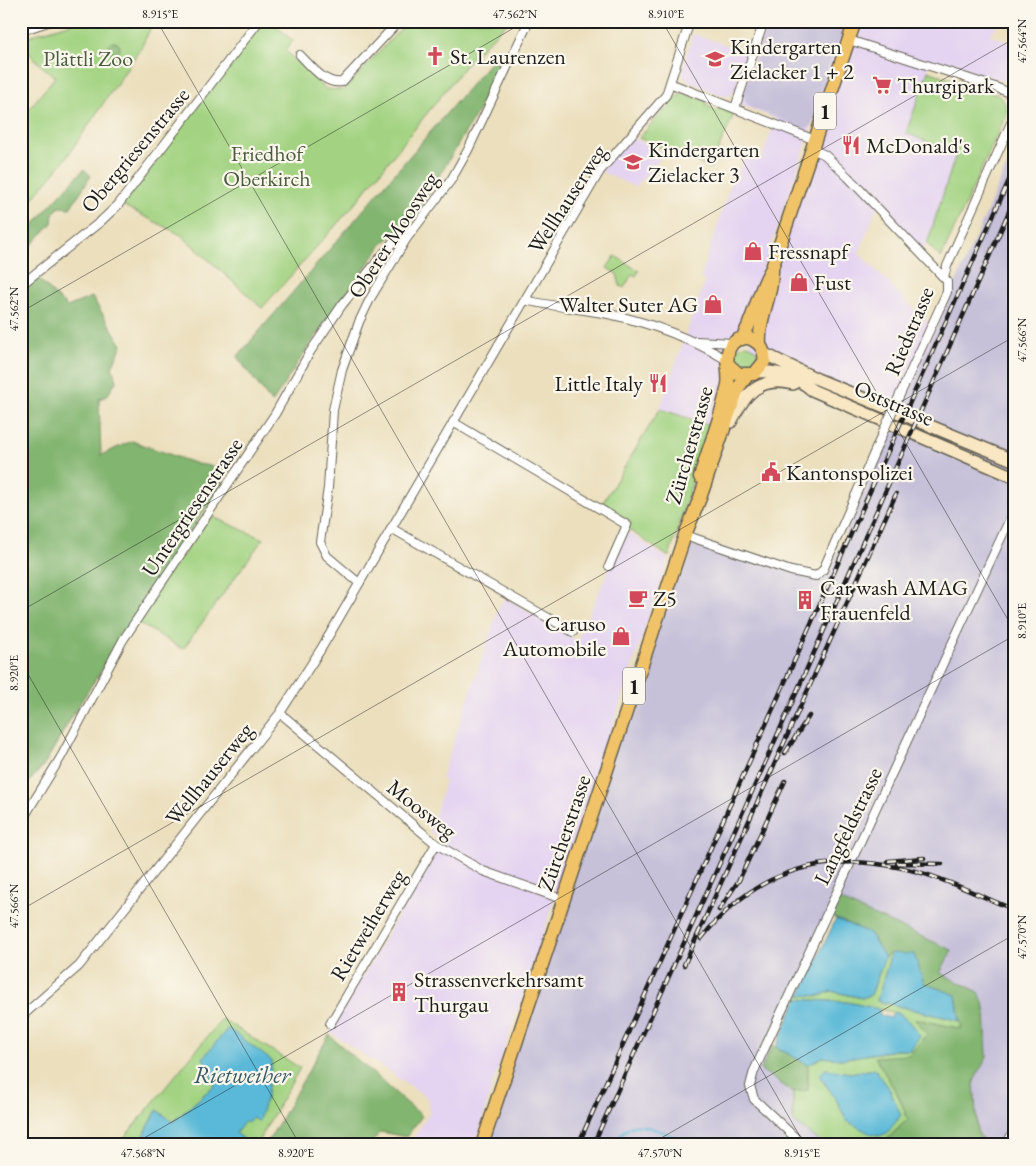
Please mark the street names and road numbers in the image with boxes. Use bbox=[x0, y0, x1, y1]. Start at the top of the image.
street label: Obergriesenstrasse bbox=[74, 81, 196, 219]
road number: 1 bbox=[814, 92, 836, 130]
street label: Wellhauserweg bbox=[521, 139, 613, 259]
street label: Oberer Moosweg bbox=[341, 166, 445, 304]
street label: Riedstrasse bbox=[877, 282, 941, 380]
street label: Oststrasse bbox=[850, 373, 939, 433]
street label: Zürcherstrasse bbox=[658, 382, 720, 507]
street label: Untergriesenstrasse bbox=[135, 431, 249, 582]
road number: 1 bbox=[623, 668, 645, 704]
street label: Wellhauserweg bbox=[159, 716, 260, 832]
street label: Langfeldstrasse bbox=[807, 762, 889, 890]
street label: Zürcherstrasse bbox=[531, 771, 598, 895]
street label: Moosweg bbox=[381, 773, 463, 846]
street label: Rietweiherweg bbox=[323, 864, 413, 986]

